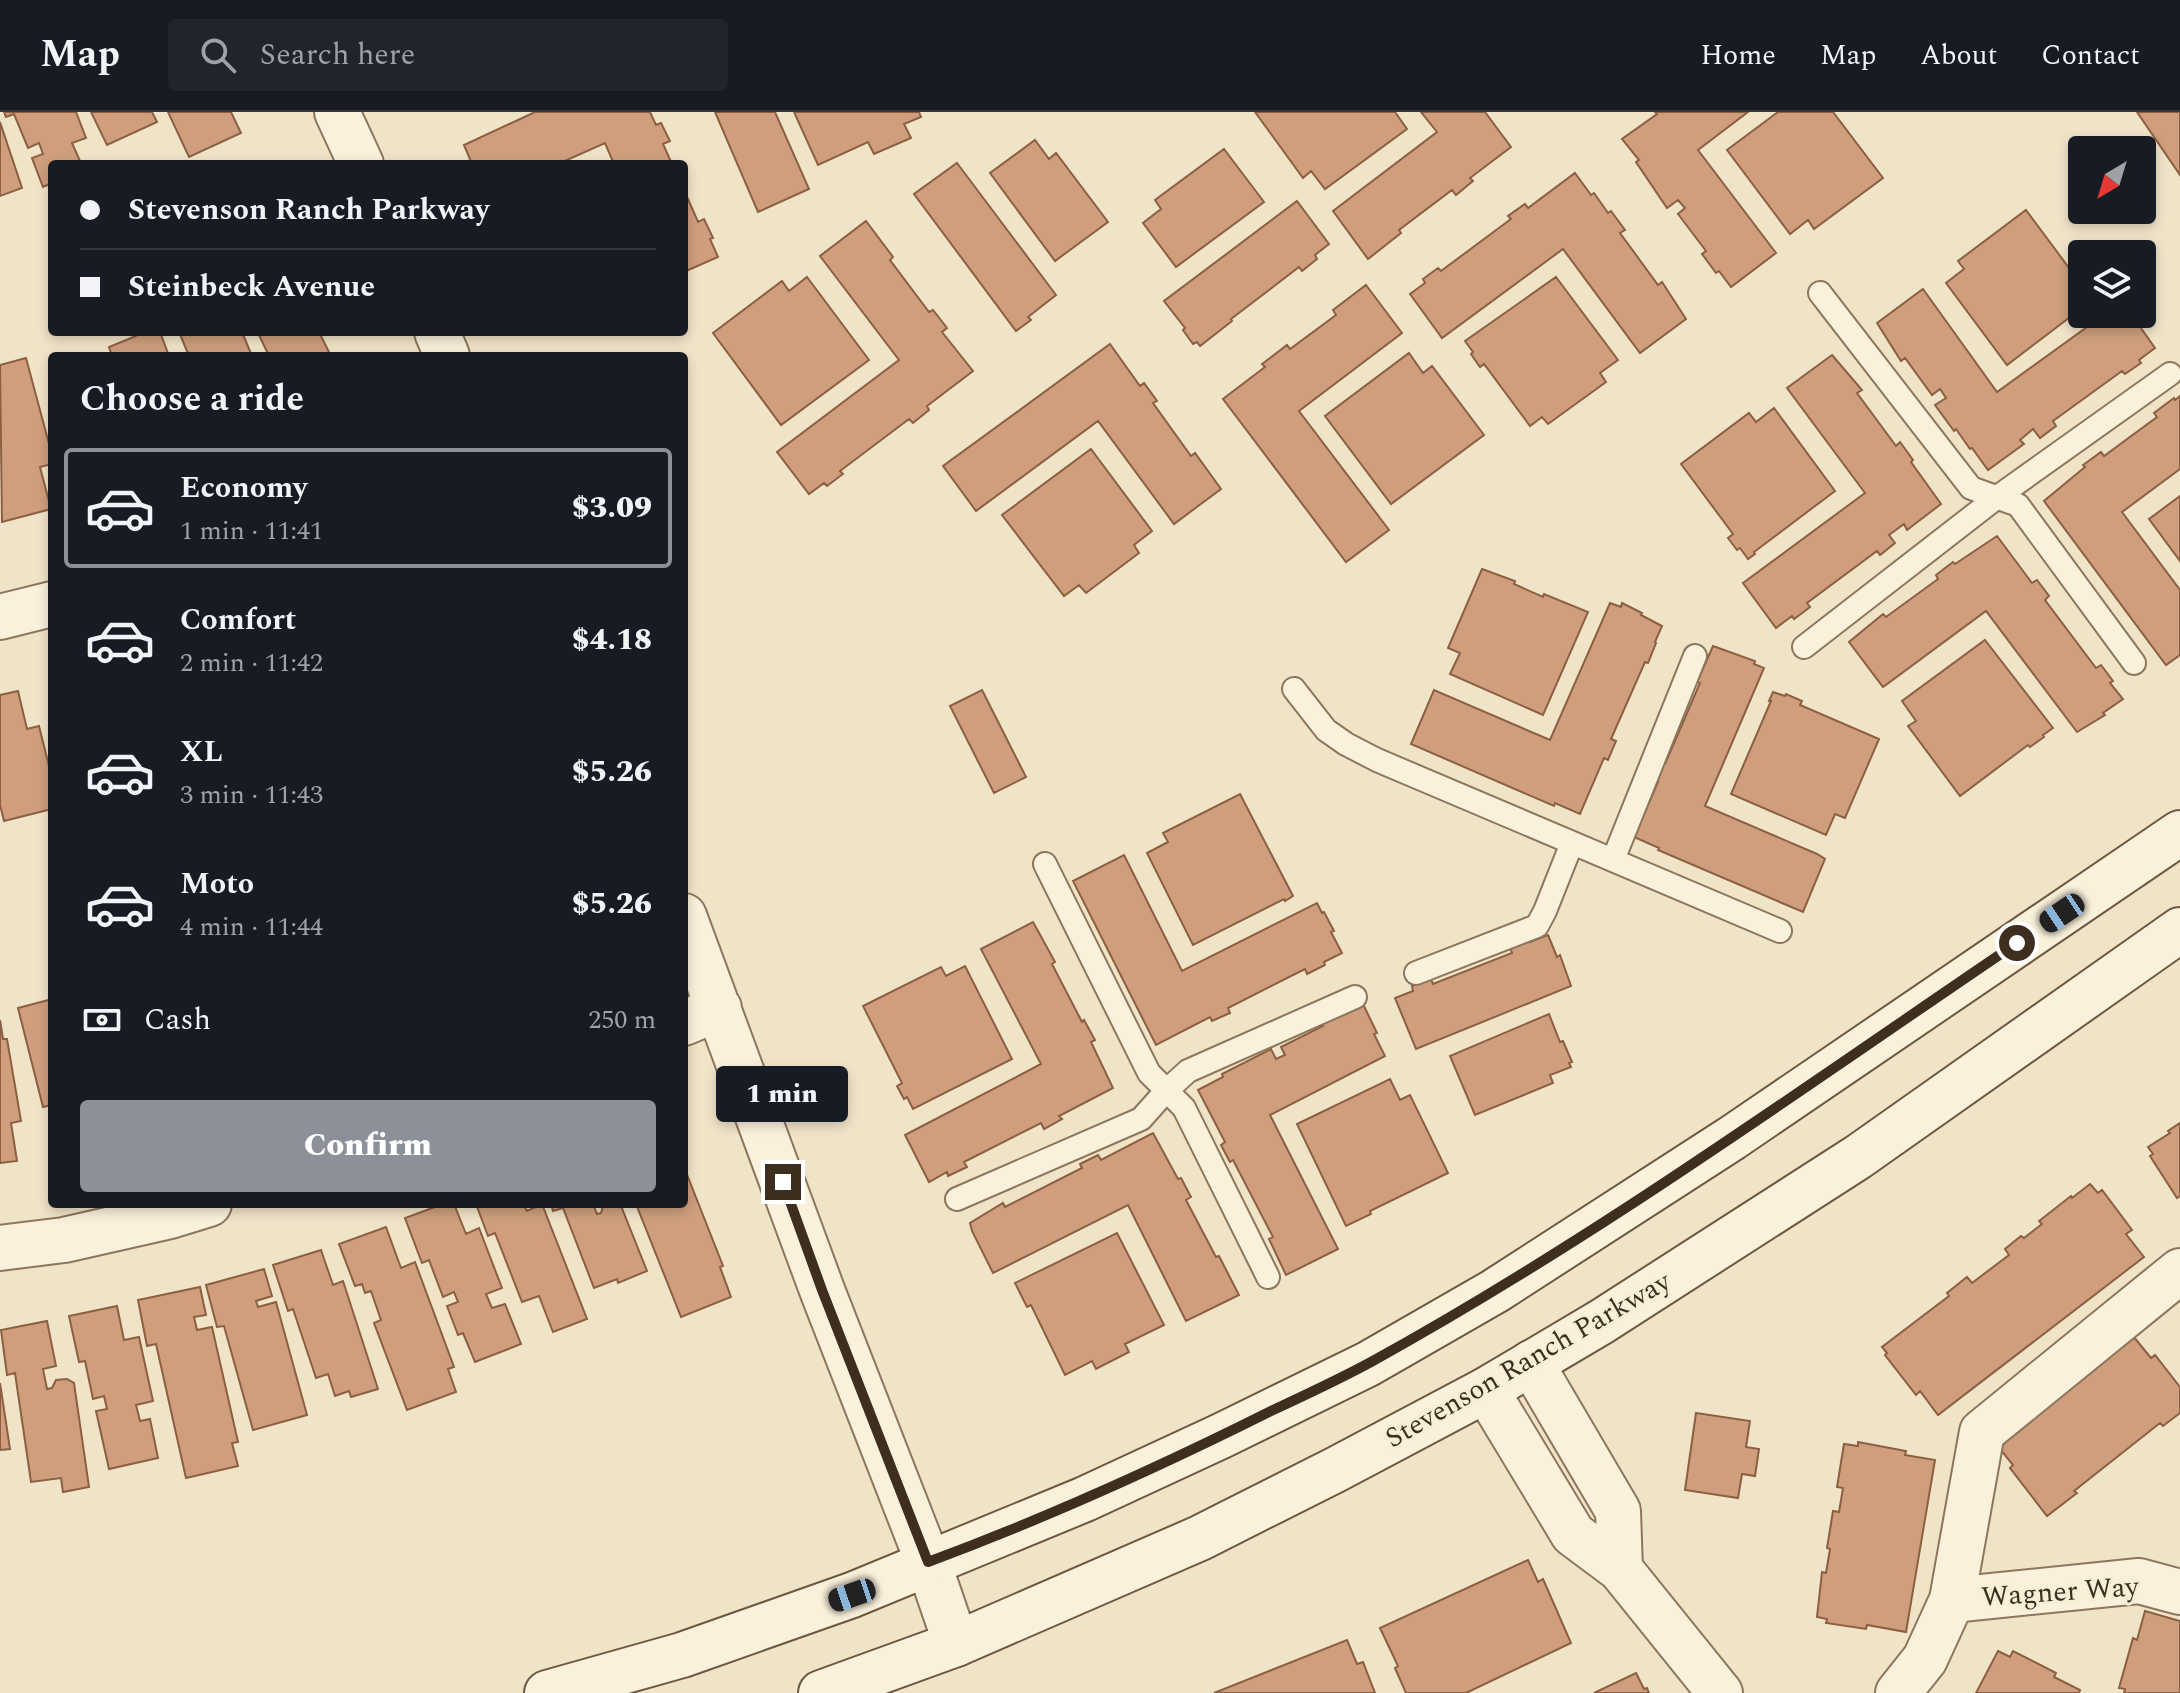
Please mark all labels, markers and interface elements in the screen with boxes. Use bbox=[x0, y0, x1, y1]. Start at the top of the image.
search box bbox=[168, 19, 728, 91]
text: Map bbox=[40, 26, 120, 84]
text: Search here bbox=[260, 32, 415, 78]
icon: search bbox=[196, 33, 240, 77]
text: Home bbox=[1700, 34, 1776, 77]
text: Map bbox=[1820, 34, 1876, 77]
text: About bbox=[1920, 34, 1997, 77]
text: Contact bbox=[2041, 34, 2140, 77]
north arrow bbox=[2068, 136, 2156, 224]
map controls bbox=[2068, 136, 2156, 328]
text: Stevenson Ranch Parkway bbox=[128, 187, 489, 233]
button: layers bbox=[2068, 240, 2156, 328]
text: Steinbeck Avenue bbox=[128, 264, 375, 310]
text: Choose a ride bbox=[80, 372, 304, 427]
text: Economy bbox=[180, 465, 307, 511]
icon: car bbox=[84, 472, 156, 544]
text: $3.09 bbox=[572, 485, 652, 531]
text: 1 min · 11:41 bbox=[180, 511, 323, 551]
text: Comfort bbox=[180, 597, 296, 643]
icon: car bbox=[84, 604, 156, 676]
text: $4.18 bbox=[572, 617, 652, 663]
text: 2 min · 11:42 bbox=[180, 643, 323, 683]
text: XL bbox=[180, 729, 223, 775]
icon: car bbox=[84, 736, 156, 808]
text: $5.26 bbox=[572, 749, 652, 795]
text: 3 min · 11:43 bbox=[180, 775, 323, 815]
text: Moto bbox=[180, 861, 254, 907]
icon: car bbox=[84, 868, 156, 940]
text: $5.26 bbox=[572, 881, 652, 927]
car bbox=[2035, 890, 2089, 936]
text: 4 min · 11:44 bbox=[180, 907, 323, 947]
route start bbox=[1999, 925, 2035, 961]
text: Cash bbox=[144, 997, 211, 1043]
icon: cash bbox=[80, 998, 124, 1042]
text: 250 m bbox=[588, 1000, 656, 1040]
callout: 1 min bbox=[717, 1066, 849, 1122]
text: 1 min bbox=[746, 1074, 818, 1114]
button: Confirm bbox=[80, 1100, 656, 1192]
route end bbox=[765, 1164, 801, 1200]
street label: Stevenson Ranch Parkway bbox=[1377, 1260, 1680, 1460]
street label: Wagner Way bbox=[1980, 1565, 2142, 1619]
car bbox=[825, 1576, 879, 1614]

